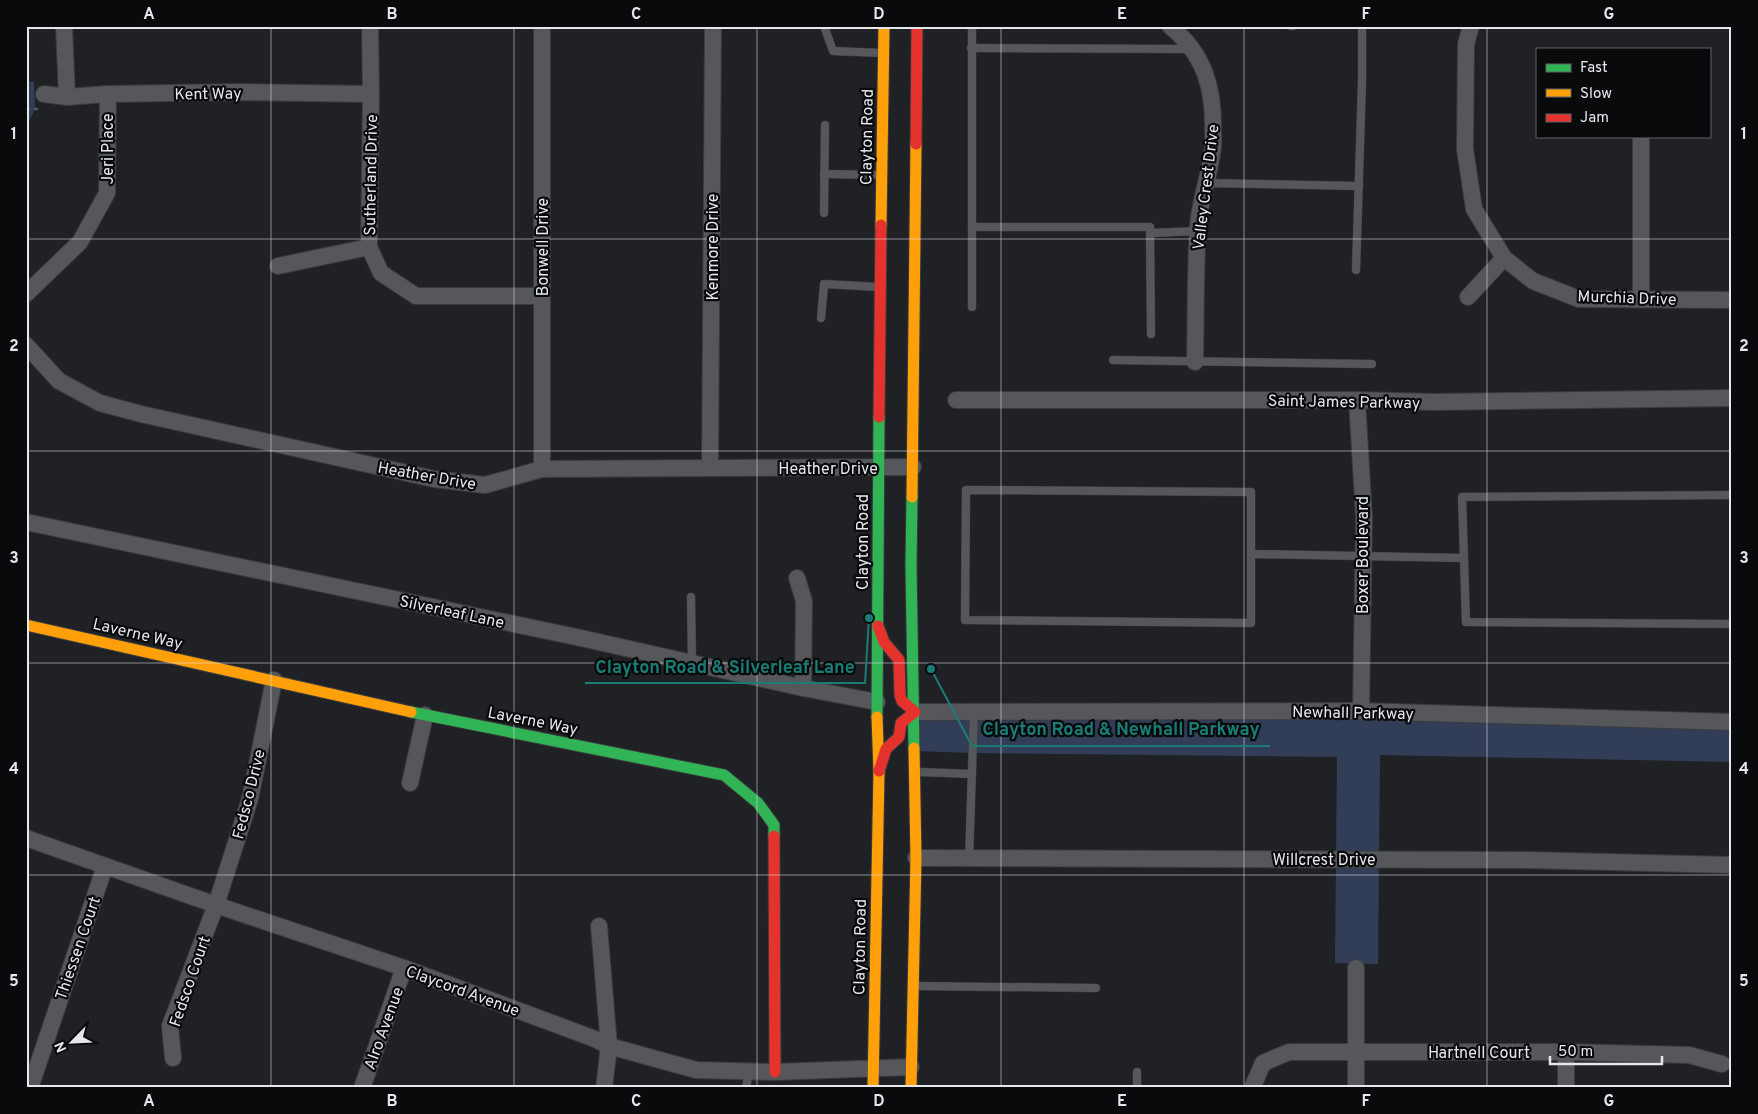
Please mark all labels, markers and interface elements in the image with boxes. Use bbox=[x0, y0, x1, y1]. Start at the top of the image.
text: A bbox=[143, 5, 155, 25]
text: B bbox=[386, 5, 398, 25]
text: C bbox=[631, 5, 641, 25]
text: D bbox=[873, 5, 885, 25]
text: E bbox=[1117, 5, 1127, 25]
text: F bbox=[1361, 5, 1371, 25]
text: G bbox=[1604, 5, 1614, 25]
legend bbox=[1536, 48, 1710, 138]
text: Fast bbox=[1580, 59, 1608, 78]
street label: Kent Way bbox=[174, 84, 242, 106]
text: Slow bbox=[1580, 85, 1612, 104]
street label: Clayton Road bbox=[857, 89, 879, 185]
text: Jam bbox=[1580, 109, 1609, 128]
street label: Jeri Place bbox=[99, 113, 119, 185]
street label: Sutherland Drive bbox=[361, 114, 383, 236]
street label: Valley Crest Drive bbox=[1189, 123, 1225, 251]
text: 1 bbox=[11, 125, 17, 145]
text: 1 bbox=[1741, 125, 1747, 145]
street label: Kenmore Drive bbox=[704, 194, 724, 300]
street label: Bonwell Drive bbox=[534, 198, 554, 296]
street label: Murchia Drive bbox=[1577, 287, 1677, 311]
text: 2 bbox=[9, 337, 19, 357]
text: 2 bbox=[1739, 337, 1749, 357]
street label: Saint James Parkway bbox=[1268, 392, 1420, 414]
street label: Heather Drive bbox=[376, 458, 477, 495]
street label: Heather Drive bbox=[778, 460, 878, 480]
street label: Clayton Road bbox=[854, 494, 874, 590]
street label: Boxer Boulevard bbox=[1354, 496, 1374, 614]
text: 3 bbox=[9, 549, 19, 569]
text: 3 bbox=[1739, 549, 1749, 569]
street label: Silverleaf Lane bbox=[397, 592, 506, 634]
street label: Laverne Way bbox=[91, 615, 184, 655]
callout: Clayton Road & Silverleaf Lane bbox=[585, 650, 865, 683]
text: Clayton Road & Silverleaf Lane bbox=[595, 657, 855, 680]
street label: Laverne Way bbox=[486, 703, 579, 741]
street label: Newhall Parkway bbox=[1292, 703, 1414, 725]
callout: Clayton Road & Newhall Parkway bbox=[972, 713, 1270, 746]
text: Clayton Road & Newhall Parkway bbox=[982, 719, 1260, 742]
street label: Fedsco Drive bbox=[229, 748, 271, 841]
text: 4 bbox=[9, 760, 19, 780]
text: 4 bbox=[1739, 760, 1749, 780]
street label: Willcrest Drive bbox=[1272, 851, 1376, 871]
street label: Thiessen Court bbox=[52, 894, 106, 1003]
street label: Clayton Road bbox=[850, 899, 872, 995]
street label: Fedsco Court bbox=[166, 934, 216, 1030]
street label: Claycord Avenue bbox=[403, 962, 522, 1022]
text: 5 bbox=[9, 972, 19, 992]
text: 5 bbox=[1739, 972, 1749, 992]
street label: Alro Avenue bbox=[361, 985, 409, 1073]
north arrow bbox=[48, 1016, 98, 1066]
scale bar bbox=[1550, 1034, 1663, 1066]
text: N bbox=[52, 1039, 71, 1055]
text: 50 m bbox=[1558, 1043, 1593, 1062]
street label: Hartnell Court bbox=[1428, 1044, 1530, 1064]
text: A bbox=[143, 1092, 155, 1112]
text: B bbox=[386, 1092, 398, 1112]
text: C bbox=[631, 1092, 641, 1112]
text: D bbox=[873, 1092, 885, 1112]
text: E bbox=[1117, 1092, 1127, 1112]
text: F bbox=[1361, 1092, 1371, 1112]
text: G bbox=[1604, 1092, 1614, 1112]

